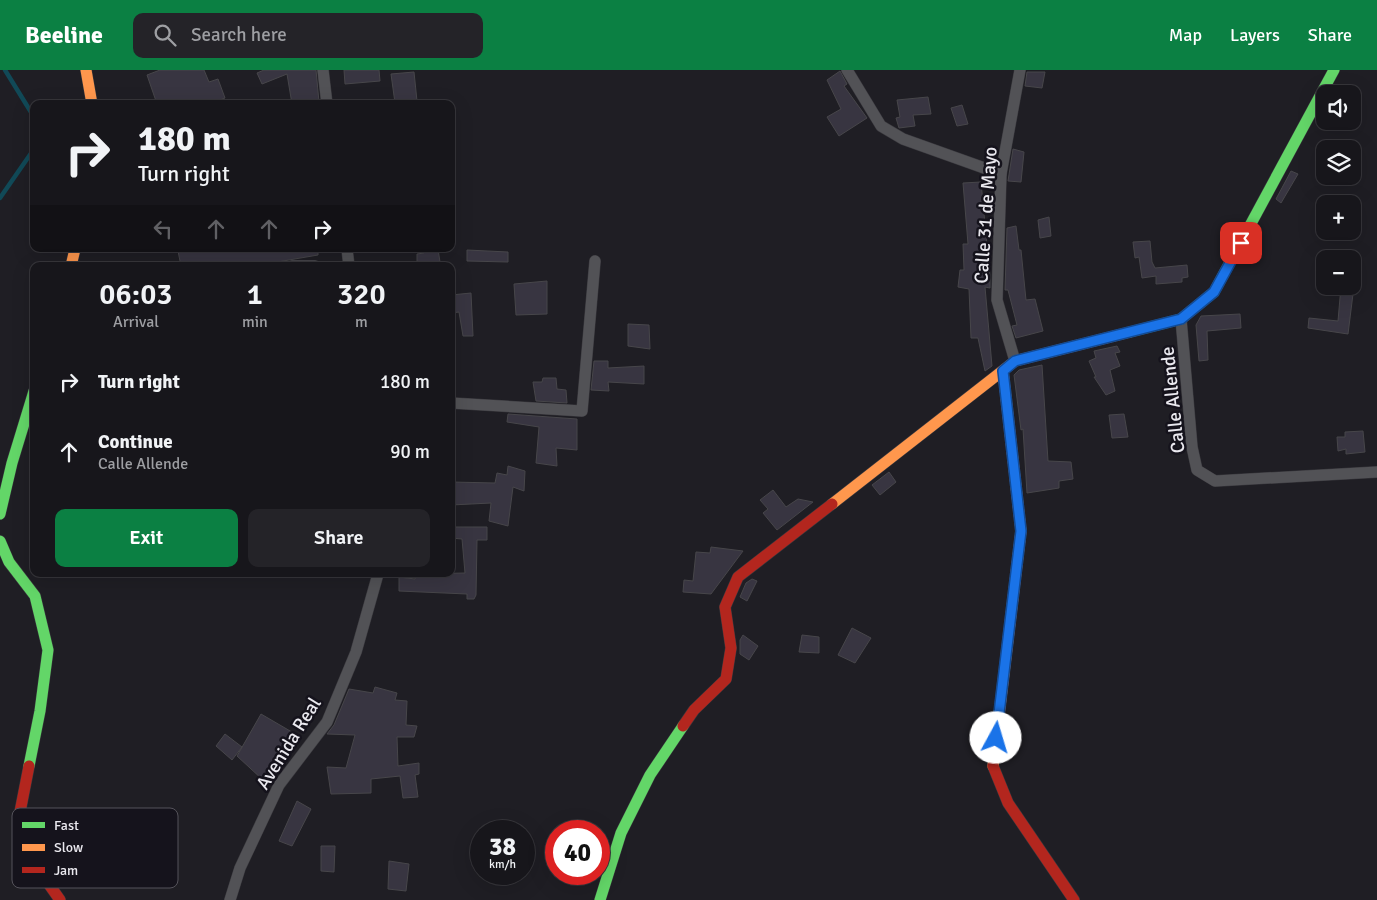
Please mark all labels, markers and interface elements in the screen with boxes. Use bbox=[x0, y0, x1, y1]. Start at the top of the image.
search box bbox=[133, 13, 483, 58]
text: Beeline bbox=[25, 20, 103, 50]
icon: search bbox=[151, 21, 179, 49]
text: Search here bbox=[191, 23, 287, 47]
text: Map bbox=[1169, 24, 1202, 46]
text: Layers bbox=[1230, 24, 1280, 46]
text: Share bbox=[1308, 24, 1352, 46]
map controls bbox=[1316, 85, 1361, 295]
button: sound bbox=[1316, 85, 1361, 130]
text: 180 m bbox=[138, 117, 231, 160]
icon: right bbox=[55, 120, 120, 185]
button: layers bbox=[1316, 140, 1361, 185]
street label: Calle 31 de Mayo bbox=[969, 146, 1003, 284]
text: Turn right bbox=[138, 160, 230, 187]
button: + bbox=[1316, 195, 1361, 240]
icon: left bbox=[149, 215, 177, 243]
icon: ahead bbox=[202, 215, 230, 243]
icon: ahead bbox=[255, 215, 283, 243]
icon: right bbox=[308, 215, 336, 243]
pin bbox=[1220, 222, 1262, 264]
icon: arrive bbox=[1227, 229, 1255, 257]
button: − bbox=[1316, 250, 1361, 295]
text: 06:03 bbox=[99, 276, 173, 313]
text: 1 bbox=[247, 276, 263, 313]
text: 320 bbox=[337, 276, 386, 313]
text: Arrival bbox=[113, 312, 159, 332]
text: min bbox=[242, 312, 268, 332]
text: m bbox=[355, 312, 368, 332]
street label: Calle Allende bbox=[1155, 345, 1191, 454]
icon: right bbox=[55, 368, 83, 396]
text: Turn right bbox=[98, 370, 180, 394]
text: 180 m bbox=[380, 370, 430, 394]
text: Continue bbox=[98, 430, 173, 454]
icon: ahead bbox=[55, 438, 83, 466]
text: 90 m bbox=[390, 440, 430, 464]
text: Calle Allende bbox=[98, 454, 188, 474]
button: Exit bbox=[55, 509, 238, 567]
button: Share bbox=[248, 509, 430, 567]
street label: Avenida Real bbox=[251, 693, 327, 794]
position arrow bbox=[969, 711, 1021, 763]
legend bbox=[12, 808, 178, 888]
text: Fast bbox=[54, 817, 79, 834]
speed limit sign: 40 bbox=[545, 820, 610, 885]
text: 38 bbox=[489, 831, 516, 862]
text: Slow bbox=[54, 839, 83, 856]
text: km/h bbox=[489, 857, 516, 872]
text: Jam bbox=[54, 862, 78, 879]

